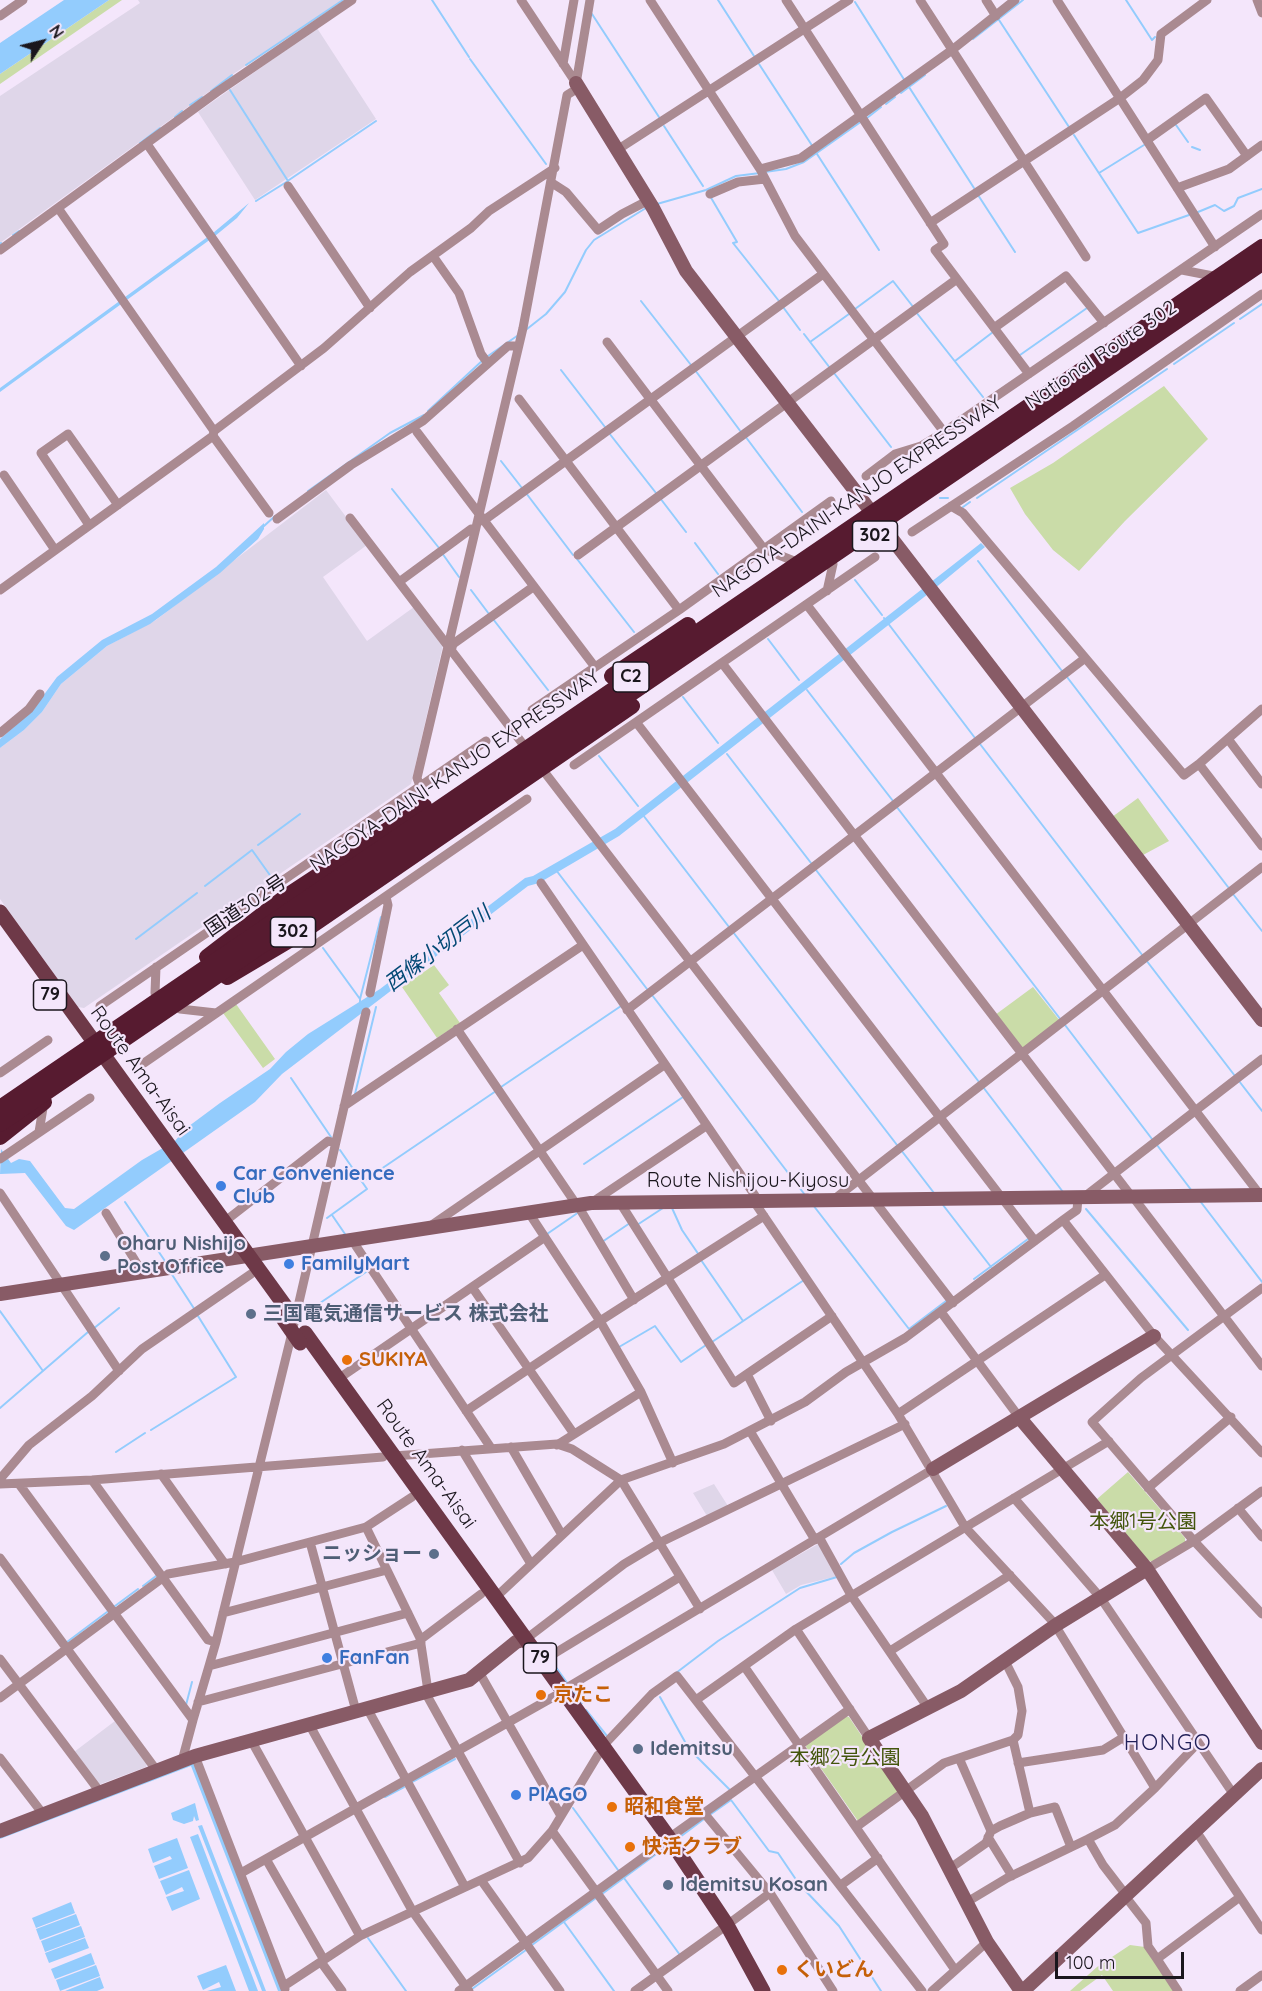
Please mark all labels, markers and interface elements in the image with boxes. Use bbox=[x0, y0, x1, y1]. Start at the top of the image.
north arrow bbox=[12, 12, 72, 72]
text: N bbox=[45, 21, 68, 42]
street label: National Route 302 bbox=[1021, 296, 1181, 414]
street label: NAGOYA-DAINI-KANJO EXPRESSWAY bbox=[707, 391, 1007, 603]
road number: 302 bbox=[852, 521, 898, 551]
road number: C2 bbox=[613, 662, 649, 692]
street label: NAGOYA-DAINI-KANJO EXPRESSWAY bbox=[305, 665, 605, 877]
street label: 国道302号 bbox=[201, 870, 291, 942]
water label: 西條小切戸川 bbox=[380, 901, 496, 997]
road number: 302 bbox=[270, 917, 316, 947]
road number: 79 bbox=[34, 980, 66, 1010]
street label: Route Ama-Aisai bbox=[85, 1001, 195, 1141]
place label: Car Convenience Club bbox=[233, 1162, 395, 1209]
street label: Route Nishijou-Kiyosu bbox=[647, 1169, 849, 1193]
marker: Car Convenience Club bbox=[214, 1179, 228, 1193]
place label: Oharu Nishijo Post Office bbox=[117, 1232, 246, 1279]
marker: Oharu Nishijo Post Office bbox=[98, 1249, 112, 1263]
place label: FamilyMart bbox=[301, 1252, 410, 1276]
marker: FamilyMart bbox=[282, 1257, 296, 1271]
place label: 三国電気通信サービス 株式会社 bbox=[263, 1302, 549, 1326]
marker: 三国電気通信サービス 株式会社 bbox=[244, 1307, 258, 1321]
place label: SUKIYA bbox=[359, 1348, 427, 1372]
marker: SUKIYA bbox=[340, 1353, 354, 1367]
street label: Route Ama-Aisai bbox=[371, 1394, 481, 1534]
park label: 本郷1号公園 bbox=[1089, 1510, 1197, 1534]
place label: ニッショー bbox=[322, 1542, 422, 1566]
marker: ニッショー bbox=[427, 1547, 441, 1561]
road number: 79 bbox=[524, 1643, 556, 1673]
place label: FanFan bbox=[339, 1646, 410, 1670]
marker: FanFan bbox=[320, 1651, 334, 1665]
place label: 京たこ bbox=[553, 1683, 613, 1707]
marker: 京たこ bbox=[534, 1688, 548, 1702]
district label: HONGO bbox=[1124, 1730, 1212, 1756]
place label: Idemitsu bbox=[650, 1737, 733, 1761]
marker: Idemitsu bbox=[631, 1742, 645, 1756]
park label: 本郷2号公園 bbox=[789, 1746, 901, 1770]
place label: PIAGO bbox=[528, 1783, 587, 1807]
marker: PIAGO bbox=[509, 1788, 523, 1802]
place label: 昭和食堂 bbox=[624, 1795, 704, 1819]
marker: 昭和食堂 bbox=[605, 1800, 619, 1814]
place label: 快活クラブ bbox=[642, 1835, 742, 1859]
marker: 快活クラブ bbox=[623, 1840, 637, 1854]
place label: Idemitsu Kosan bbox=[680, 1873, 828, 1897]
marker: Idemitsu Kosan bbox=[661, 1878, 675, 1892]
scale bar bbox=[1058, 1940, 1187, 1978]
text: 100 m bbox=[1066, 1951, 1115, 1974]
place label: くいどん bbox=[794, 1958, 874, 1982]
marker: くいどん bbox=[775, 1963, 789, 1977]

